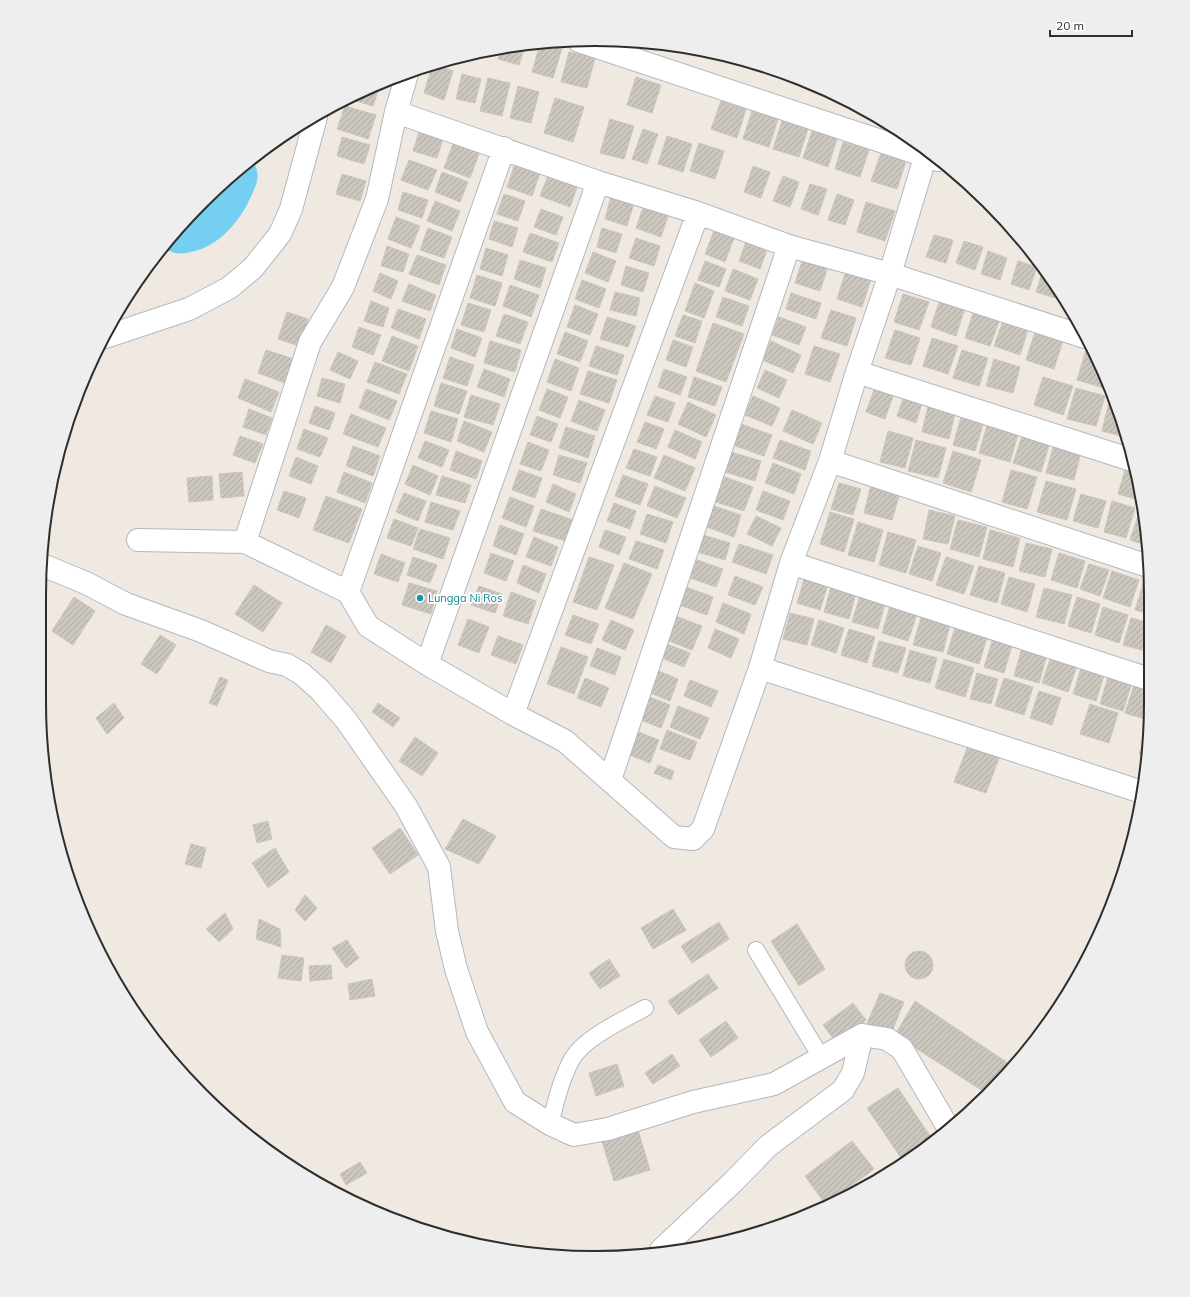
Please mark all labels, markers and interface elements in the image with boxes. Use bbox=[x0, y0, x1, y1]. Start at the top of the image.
scale bar bbox=[1050, 12, 1132, 38]
text: 20 m bbox=[1056, 18, 1084, 33]
place label: Lungga Ni Ros bbox=[428, 591, 502, 605]
marker: Lungga Ni Ros bbox=[415, 593, 425, 603]

